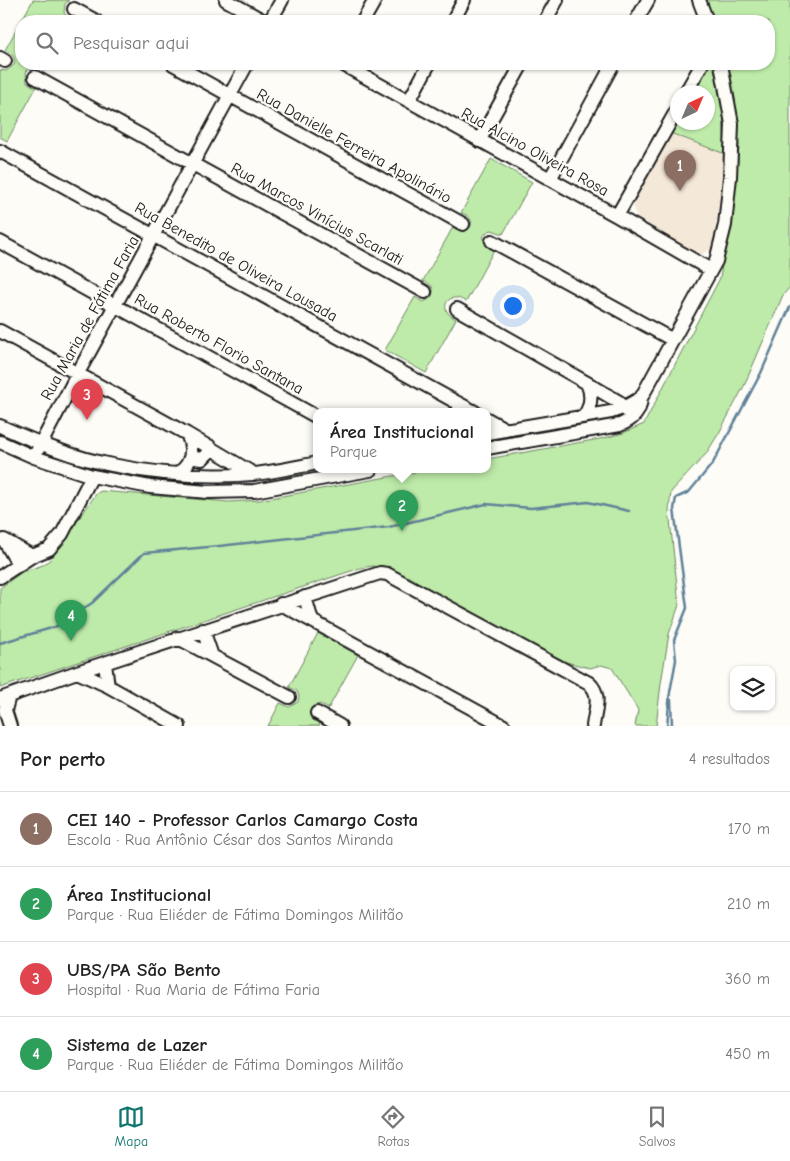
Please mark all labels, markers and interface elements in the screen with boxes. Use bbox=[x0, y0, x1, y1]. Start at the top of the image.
search box bbox=[15, 15, 775, 70]
icon: search bbox=[33, 29, 61, 57]
text: Pesquisar aqui bbox=[73, 32, 189, 54]
street label: Rua Danielle Ferreira Apolinário bbox=[254, 85, 454, 207]
north arrow bbox=[670, 85, 715, 130]
street label: Rua Alcino Oliveira Rosa bbox=[458, 104, 612, 200]
pin: 1 bbox=[664, 150, 696, 191]
street label: Rua Marcos Vinícius Scarlati bbox=[228, 159, 406, 269]
street label: Rua Benedito de Oliveira Lousada bbox=[131, 199, 341, 325]
street label: Rua Maria de Fátima Faria bbox=[37, 233, 143, 403]
street label: Rua Roberto Florio Santana bbox=[131, 290, 307, 398]
your location bbox=[500, 293, 526, 319]
pin: 3 bbox=[71, 379, 103, 420]
popup bbox=[313, 408, 491, 473]
text: Área Institucional bbox=[330, 421, 474, 443]
text: Parque bbox=[330, 443, 377, 461]
pin: 2 bbox=[386, 490, 418, 531]
pin: 4 bbox=[55, 600, 87, 641]
map controls bbox=[730, 666, 775, 711]
button: layers bbox=[730, 666, 775, 711]
text: Por perto bbox=[20, 747, 105, 771]
text: 4 resultados bbox=[689, 750, 770, 768]
text: CEI 140 - Professor Carlos Camargo Costa bbox=[67, 809, 418, 831]
text: 1 bbox=[33, 820, 39, 838]
text: 170 m bbox=[728, 820, 770, 838]
text: Escola · Rua Antônio César dos Santos Miranda bbox=[67, 831, 394, 849]
text: Área Institucional bbox=[67, 884, 211, 906]
text: 2 bbox=[32, 895, 40, 913]
text: 210 m bbox=[727, 895, 770, 913]
text: Parque · Rua Eliéder de Fátima Domingos Militão bbox=[67, 906, 403, 924]
text: UBS/PA São Bento bbox=[67, 959, 220, 981]
text: 3 bbox=[32, 970, 40, 988]
text: 360 m bbox=[725, 970, 770, 988]
text: Hospital · Rua Maria de Fátima Faria bbox=[67, 981, 320, 999]
text: Sistema de Lazer bbox=[67, 1034, 207, 1056]
text: 4 bbox=[32, 1045, 40, 1063]
text: 450 m bbox=[725, 1045, 770, 1063]
text: Parque · Rua Eliéder de Fátima Domingos Militão bbox=[67, 1056, 403, 1074]
tab: Mapa bbox=[115, 1103, 148, 1150]
tab: Rotas bbox=[377, 1103, 409, 1150]
tab: Salvos bbox=[639, 1103, 675, 1150]

